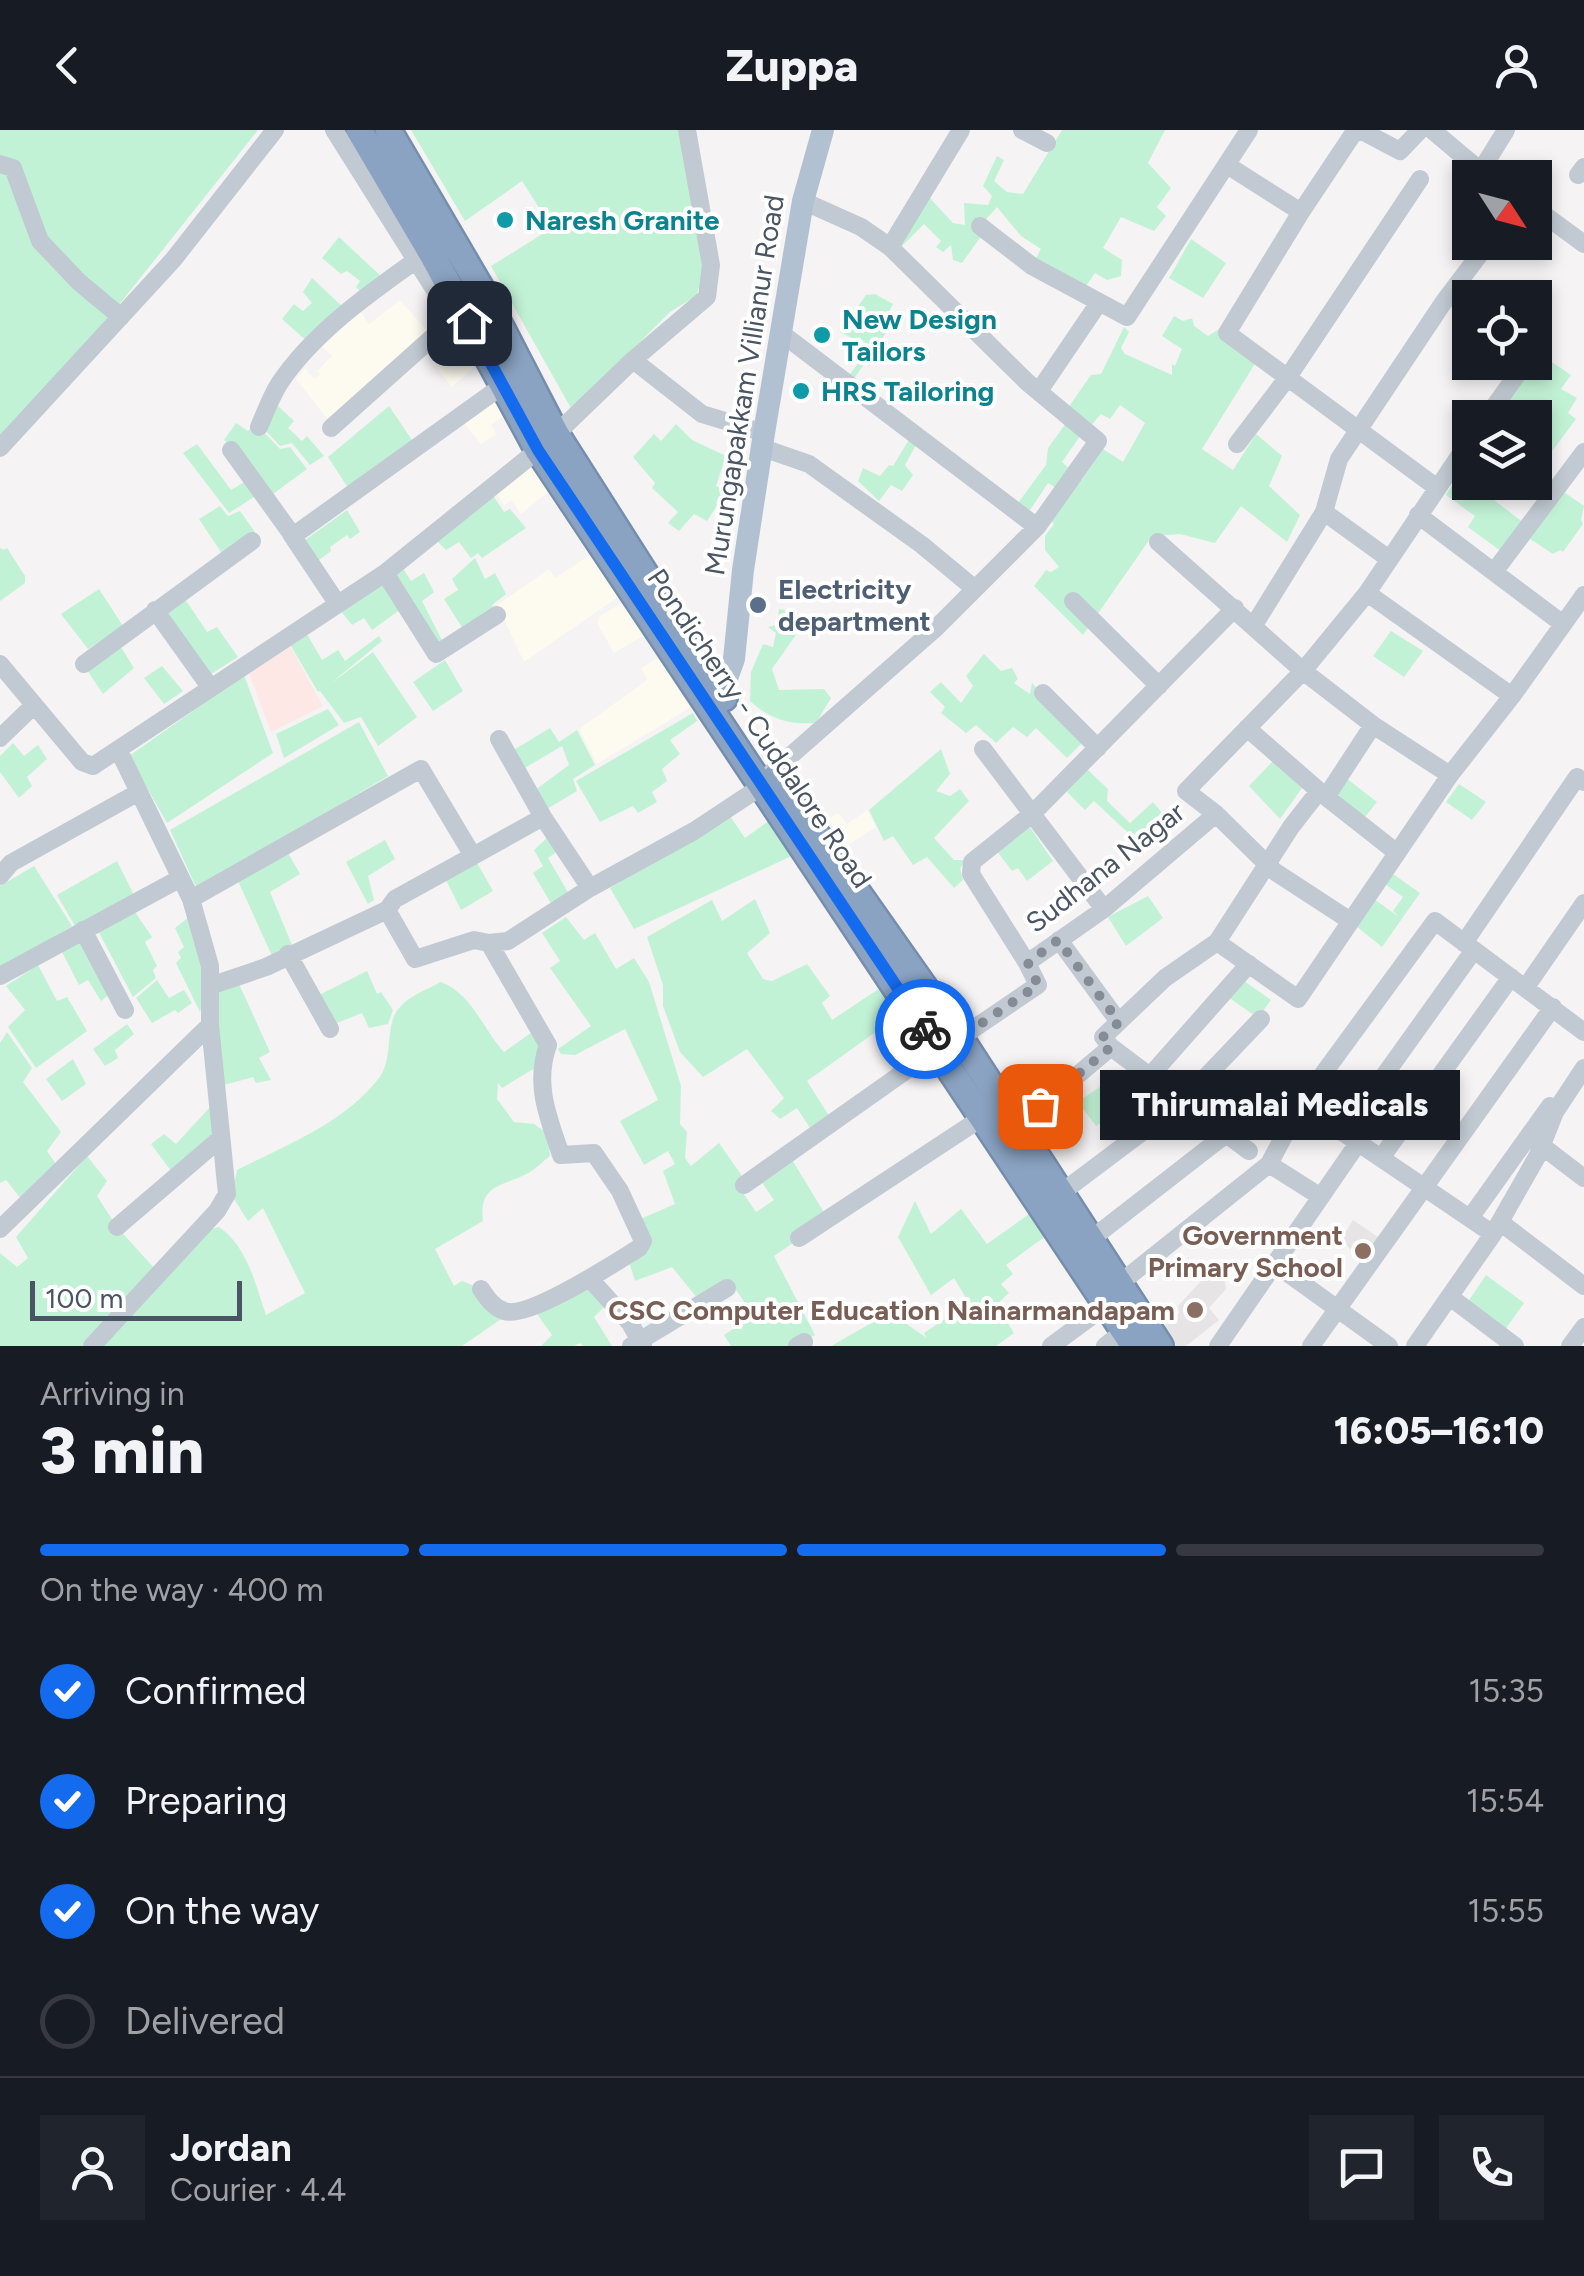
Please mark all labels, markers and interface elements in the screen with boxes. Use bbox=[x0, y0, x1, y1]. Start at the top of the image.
icon: back bbox=[40, 38, 95, 93]
text: Zuppa bbox=[726, 38, 858, 92]
icon: person bbox=[1489, 38, 1544, 93]
north arrow bbox=[1452, 160, 1552, 260]
map controls bbox=[1452, 160, 1552, 500]
street label: Murungapakkam Villianur Road bbox=[697, 192, 791, 578]
place label: Naresh Granite bbox=[525, 203, 719, 237]
marker: Naresh Granite bbox=[494, 209, 516, 231]
button: locate bbox=[1452, 280, 1552, 380]
pin bbox=[427, 281, 512, 366]
icon: home bbox=[442, 296, 497, 351]
place label: New Design Tailors bbox=[842, 302, 997, 368]
marker: New Design Tailors bbox=[811, 324, 833, 346]
place label: HRS Tailoring bbox=[821, 374, 994, 408]
marker: HRS Tailoring bbox=[790, 380, 812, 402]
button: layers bbox=[1452, 400, 1552, 500]
street label: Pondicherry - Cuddalore Road bbox=[640, 562, 880, 894]
place label: Electricity department bbox=[778, 572, 931, 638]
marker: Electricity department bbox=[747, 594, 769, 616]
street label: Sudhana Nagar bbox=[1019, 794, 1192, 940]
courier bbox=[875, 979, 975, 1079]
icon: bike bbox=[898, 1002, 953, 1057]
pin bbox=[998, 1064, 1083, 1149]
callout: Thirumalai Medicals bbox=[1100, 1071, 1460, 1141]
icon: bag bbox=[1013, 1079, 1068, 1134]
text: Thirumalai Medicals bbox=[1132, 1086, 1428, 1124]
place label: Government Primary School bbox=[1148, 1218, 1343, 1284]
marker: Government Primary School bbox=[1352, 1240, 1374, 1262]
scale bar bbox=[30, 1276, 242, 1320]
text: 100 m bbox=[45, 1281, 123, 1315]
place label: CSC Computer Education Nainarmandapam bbox=[608, 1293, 1175, 1327]
marker: CSC Computer Education Nainarmandapam bbox=[1184, 1299, 1206, 1321]
text: Arriving in bbox=[40, 1375, 185, 1413]
text: 16:05–16:10 bbox=[1334, 1408, 1544, 1454]
text: 3 min bbox=[40, 1411, 204, 1489]
text: On the way · 400 m bbox=[40, 1571, 324, 1609]
icon: check bbox=[40, 1664, 95, 1719]
text: Confirmed bbox=[125, 1668, 307, 1714]
text: 15:35 bbox=[1468, 1672, 1544, 1710]
icon: check bbox=[40, 1774, 95, 1829]
text: Preparing bbox=[125, 1778, 287, 1824]
text: 15:54 bbox=[1466, 1782, 1544, 1820]
icon: check bbox=[40, 1884, 95, 1939]
text: On the way bbox=[125, 1888, 319, 1934]
text: 15:55 bbox=[1467, 1892, 1544, 1930]
text: Delivered bbox=[125, 1998, 285, 2044]
button: person bbox=[40, 2115, 145, 2220]
button: chat bbox=[1309, 2115, 1414, 2220]
button: phone bbox=[1439, 2115, 1544, 2220]
text: Jordan bbox=[170, 2125, 292, 2171]
text: Courier · 4.4 bbox=[170, 2171, 346, 2209]

